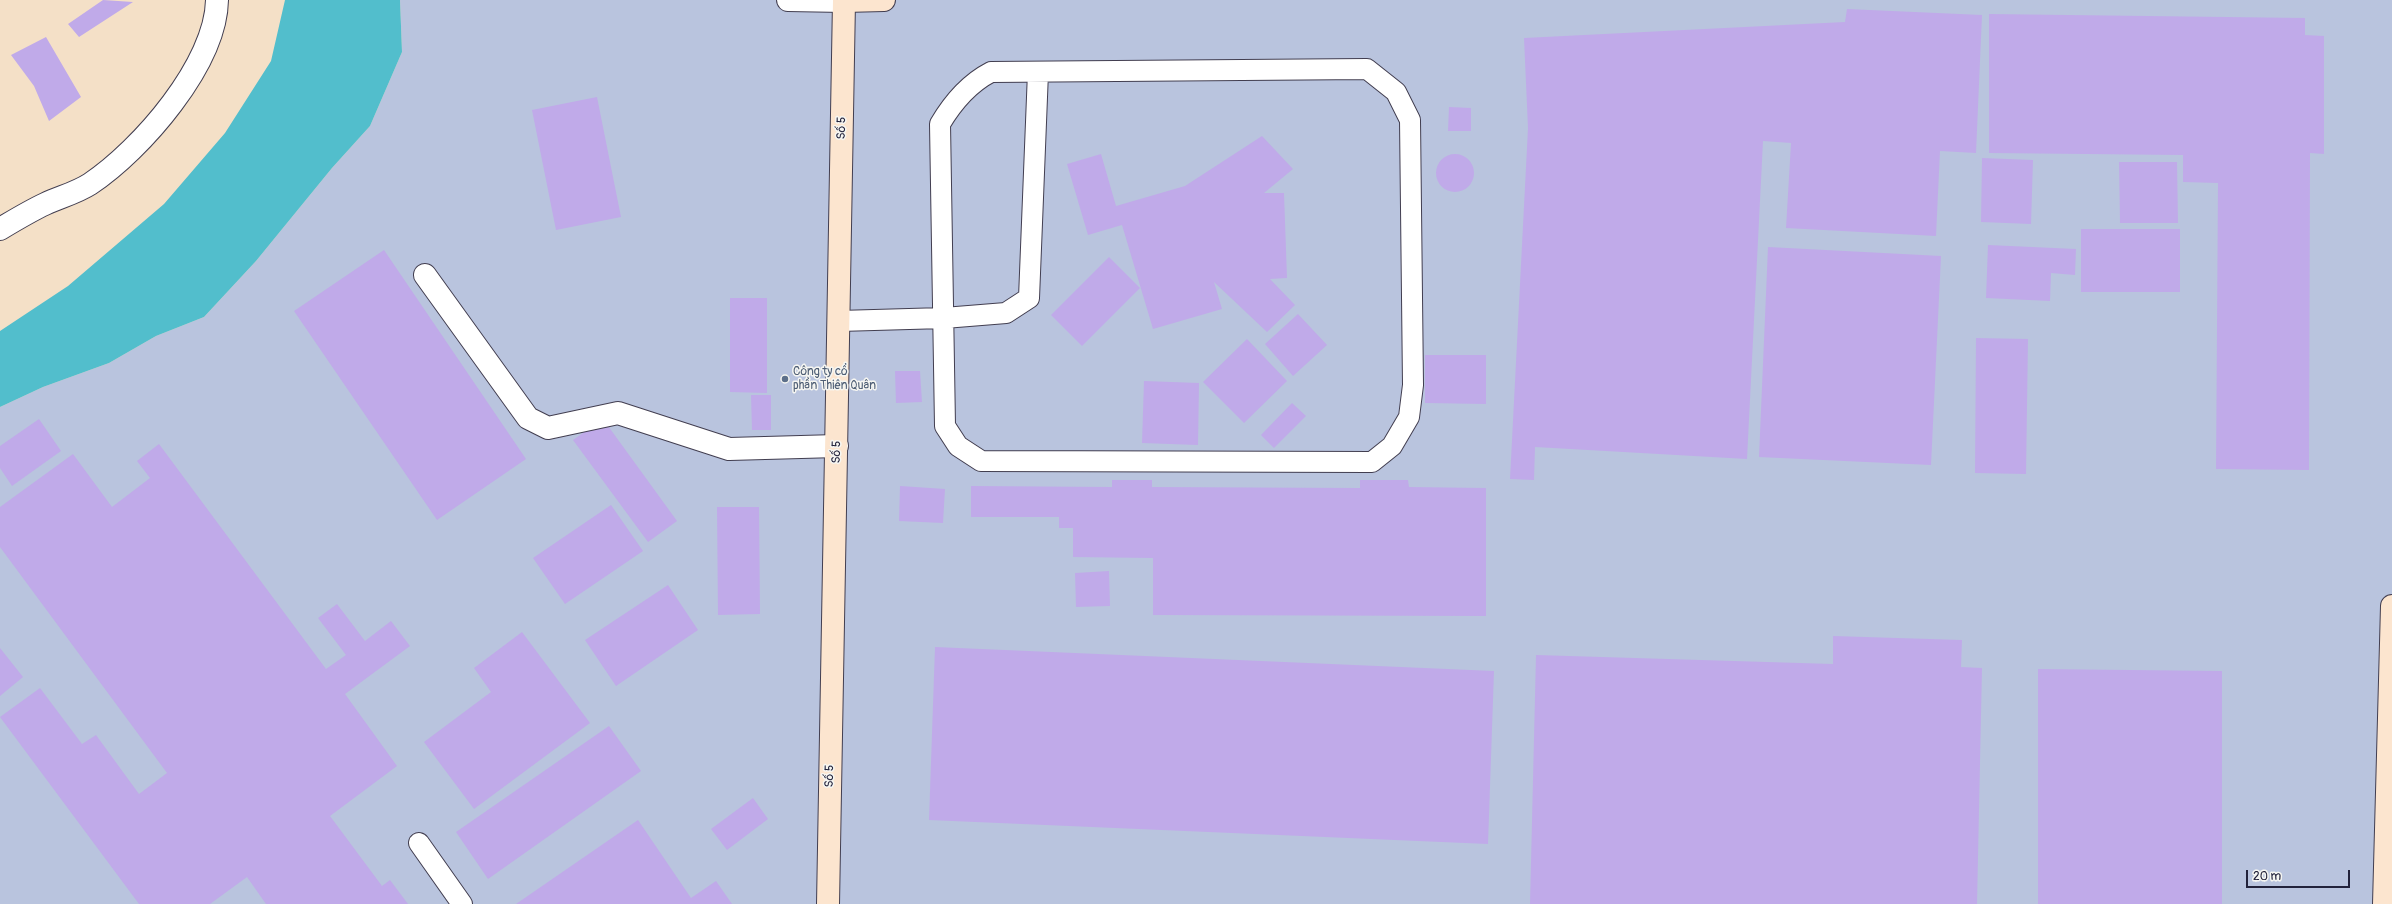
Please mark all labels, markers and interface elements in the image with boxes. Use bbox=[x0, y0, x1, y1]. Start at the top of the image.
street label: Số 5 bbox=[835, 117, 849, 139]
place label: Công ty cổ phần Thiên Quân bbox=[793, 365, 876, 393]
marker: Công ty cổ phần Thiên Quân bbox=[780, 374, 790, 384]
street label: Số 5 bbox=[830, 441, 844, 463]
street label: Số 5 bbox=[823, 765, 837, 787]
scale bar bbox=[2248, 862, 2352, 888]
text: 20 m bbox=[2253, 869, 2281, 884]

